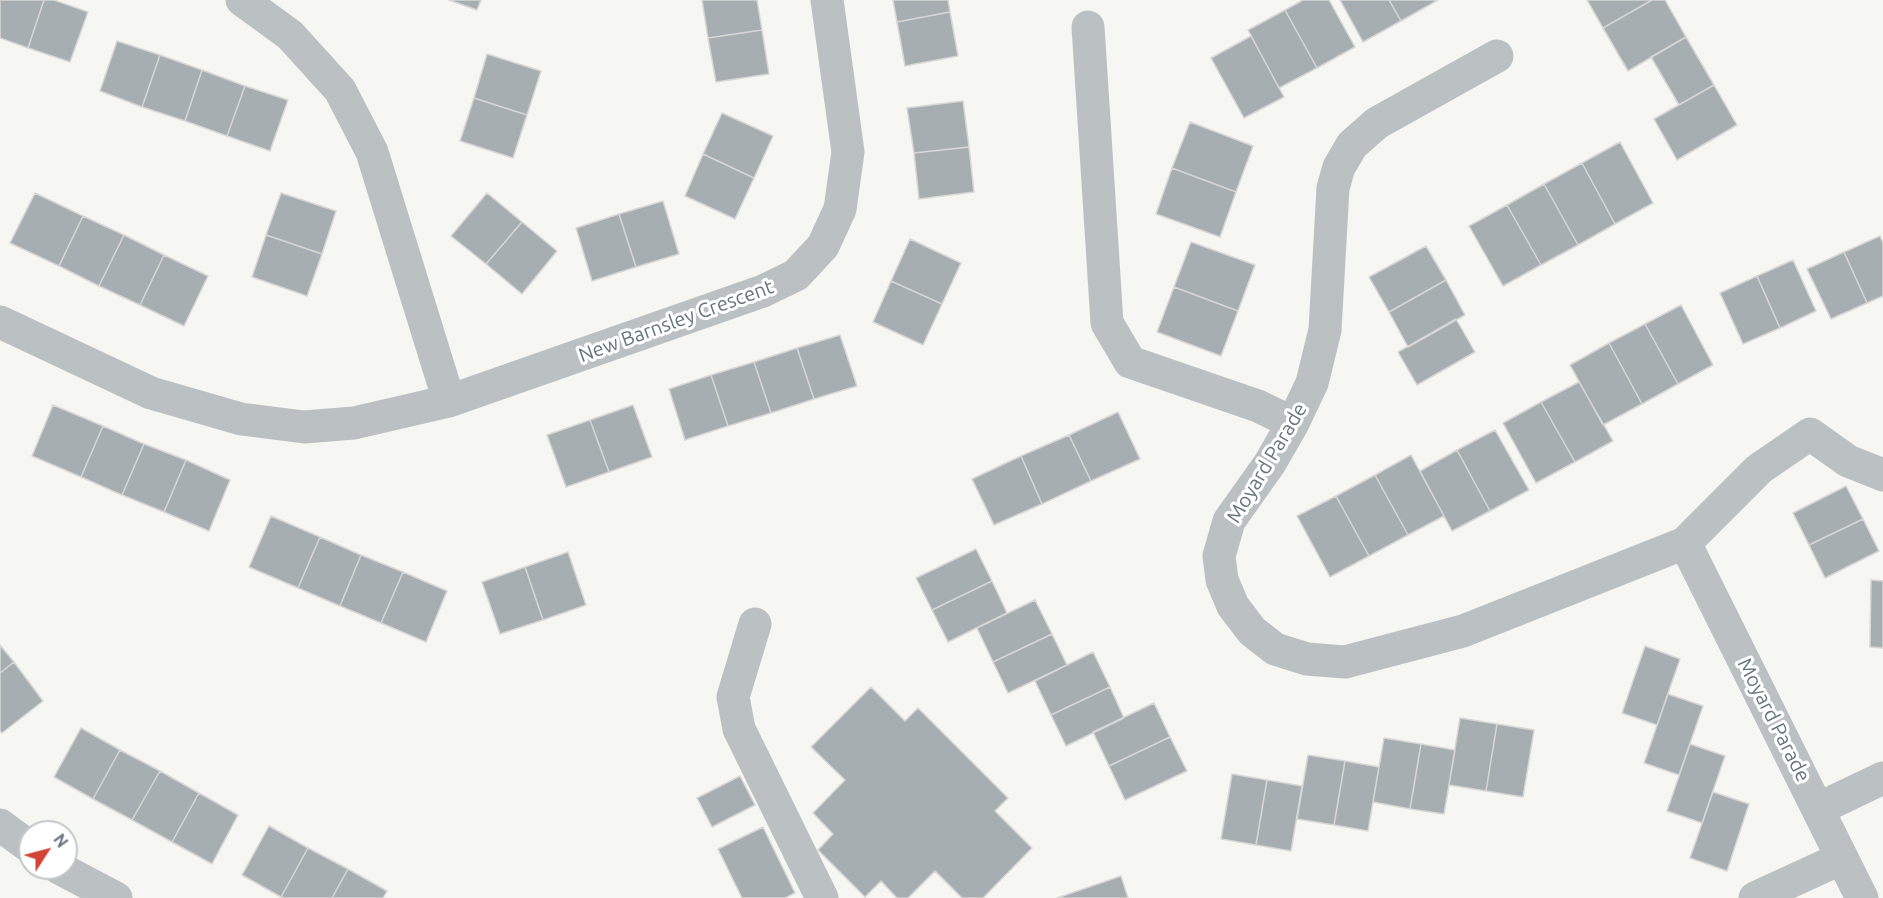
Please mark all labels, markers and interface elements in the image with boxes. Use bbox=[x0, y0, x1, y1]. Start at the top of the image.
street label: New Barnsley Crescent bbox=[575, 275, 777, 367]
street label: Moyard Parade bbox=[1222, 399, 1312, 527]
street label: Moyard Parade bbox=[1733, 654, 1815, 786]
north arrow bbox=[18, 820, 78, 880]
text: N bbox=[50, 830, 72, 851]

